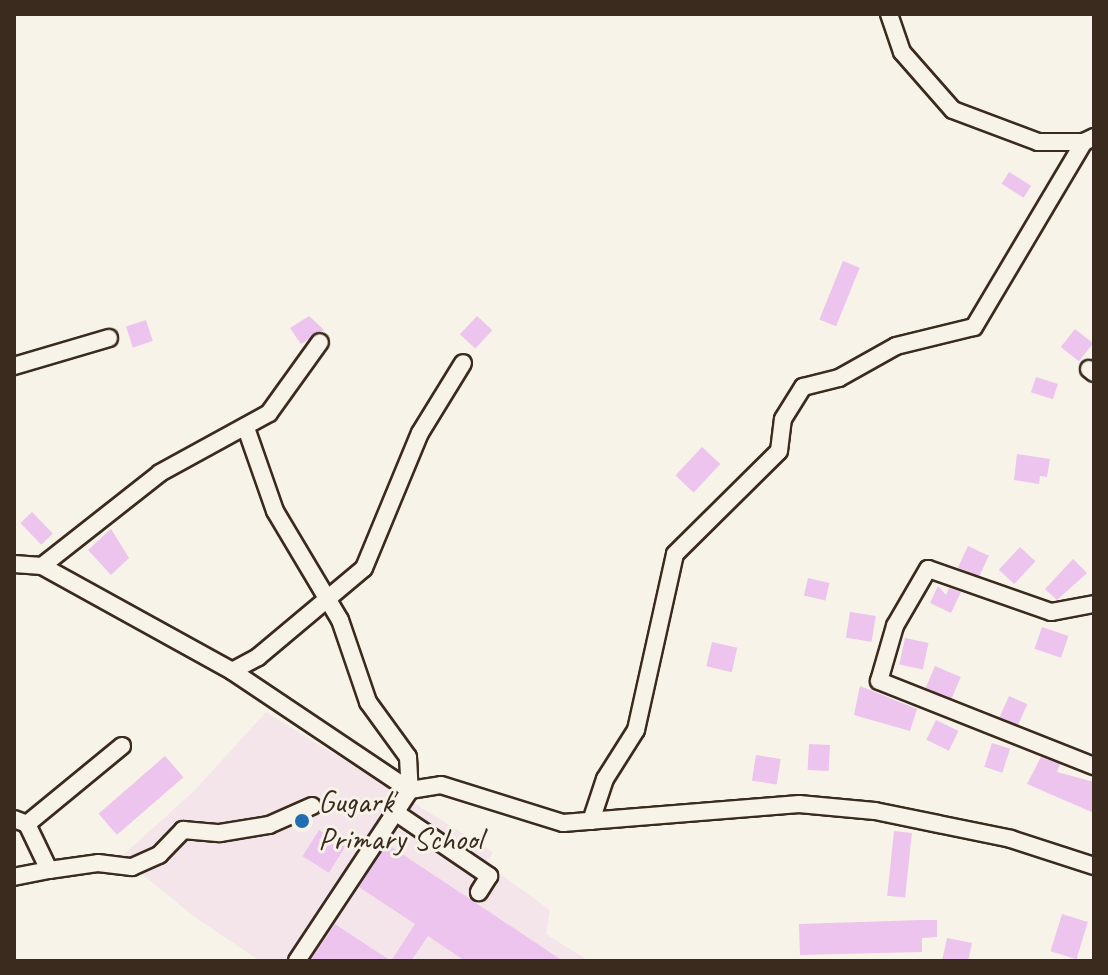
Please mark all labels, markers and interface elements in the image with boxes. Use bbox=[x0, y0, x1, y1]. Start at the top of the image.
place label: Gugark Primary School bbox=[318, 784, 482, 859]
marker: Gugark Primary School bbox=[293, 812, 311, 830]

